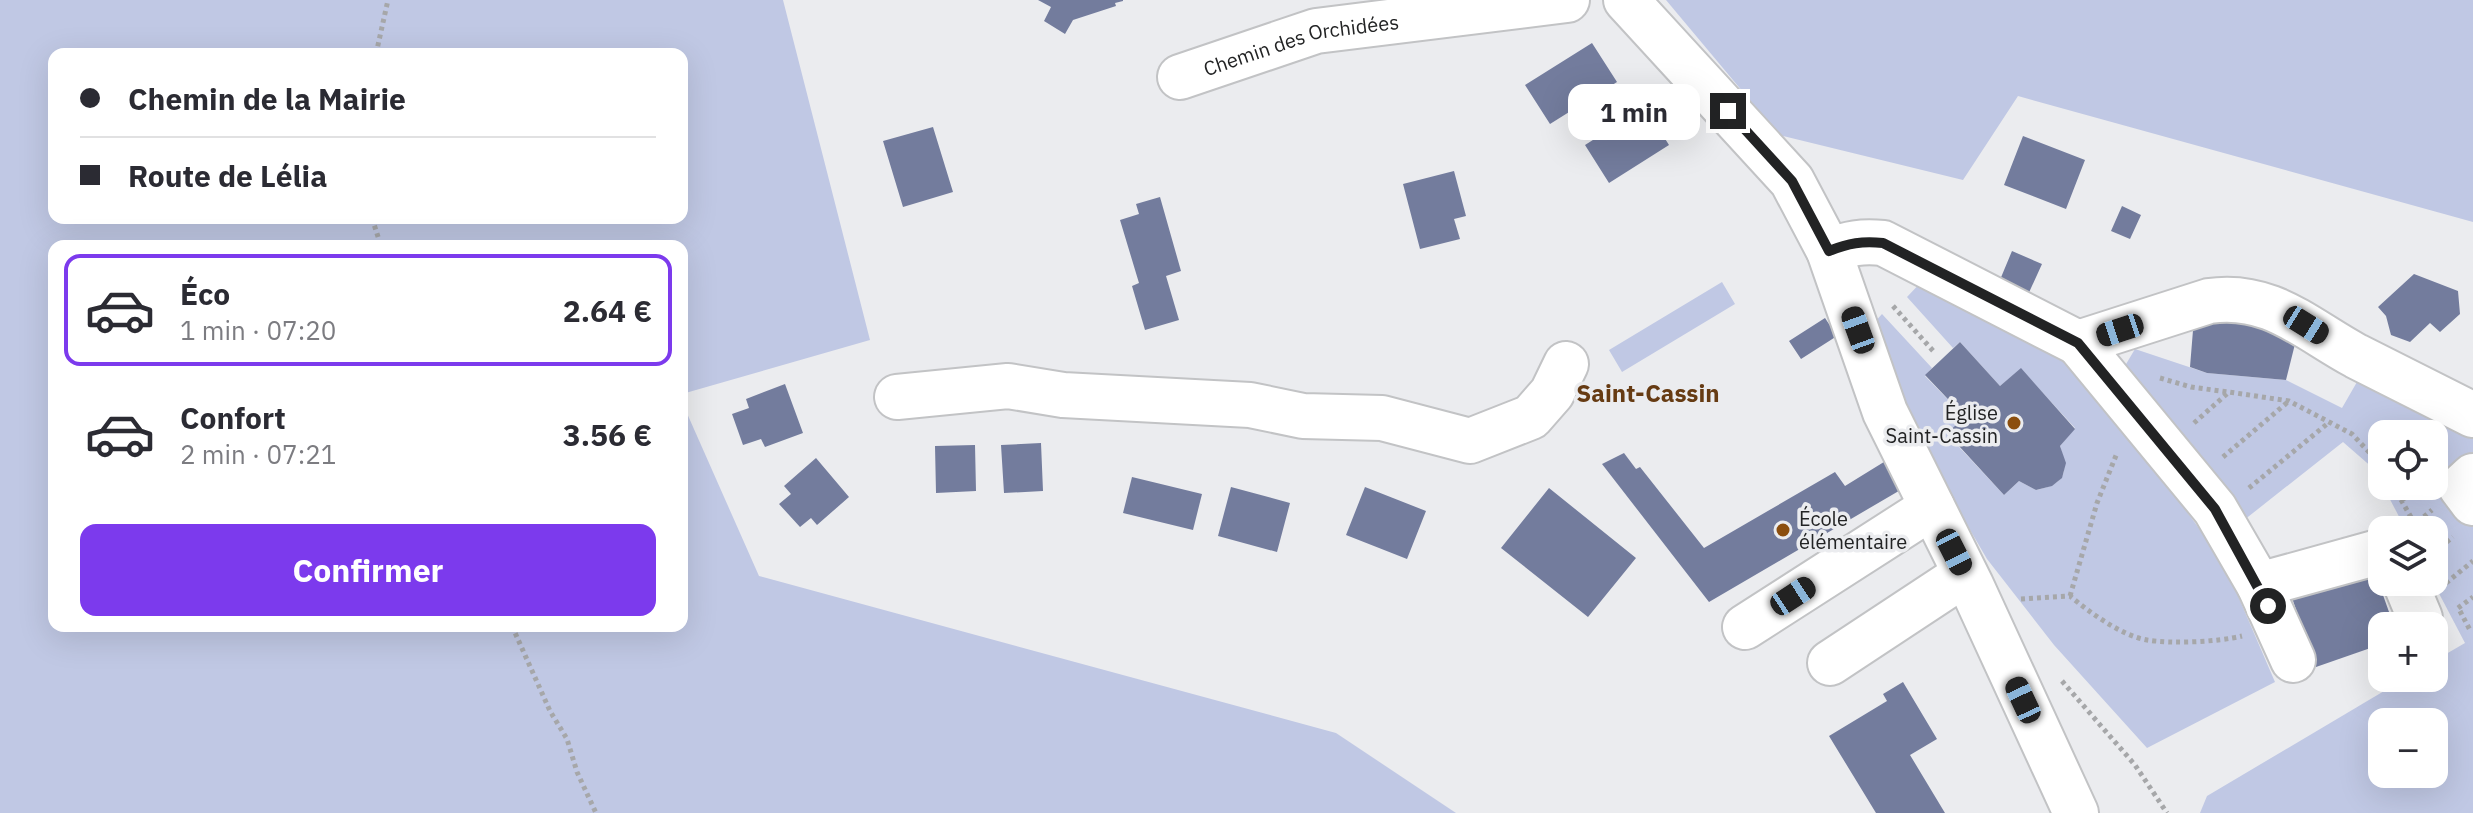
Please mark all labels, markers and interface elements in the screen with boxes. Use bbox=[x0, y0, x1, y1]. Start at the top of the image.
street label: Chemin des Orchidées bbox=[1200, 7, 1400, 82]
text: Chemin de la Mairie bbox=[128, 79, 406, 118]
callout: 1 min bbox=[1568, 83, 1700, 139]
route end bbox=[1710, 93, 1746, 129]
text: 1 min bbox=[1600, 95, 1668, 129]
text: Route de Lélia bbox=[128, 156, 327, 195]
icon: car bbox=[84, 274, 156, 346]
text: Éco bbox=[180, 274, 230, 313]
text: 2.64 € bbox=[563, 291, 652, 330]
car bbox=[2279, 302, 2333, 348]
car bbox=[1839, 303, 1877, 357]
car bbox=[2093, 311, 2147, 349]
text: 1 min · 07:20 bbox=[180, 313, 336, 347]
district label: Saint-Cassin bbox=[1576, 377, 1720, 409]
icon: car bbox=[84, 398, 156, 470]
text: Confort bbox=[180, 398, 286, 437]
place label: Église Saint-Cassin bbox=[1886, 399, 1998, 449]
marker: Église Saint-Cassin bbox=[2005, 414, 2023, 432]
text: 3.56 € bbox=[563, 415, 652, 454]
map controls bbox=[2368, 420, 2448, 788]
button: locate bbox=[2368, 420, 2448, 500]
text: 2 min · 07:21 bbox=[180, 437, 336, 471]
place label: École élémentaire bbox=[1799, 505, 1907, 555]
button: layers bbox=[2368, 516, 2448, 596]
marker: École élémentaire bbox=[1774, 521, 1792, 539]
button: Confirmer bbox=[80, 524, 656, 616]
car bbox=[1932, 525, 1976, 579]
car bbox=[1766, 573, 1820, 619]
route start bbox=[2250, 588, 2286, 624]
button: + bbox=[2368, 612, 2448, 692]
car bbox=[2002, 673, 2044, 727]
button: − bbox=[2368, 708, 2448, 788]

